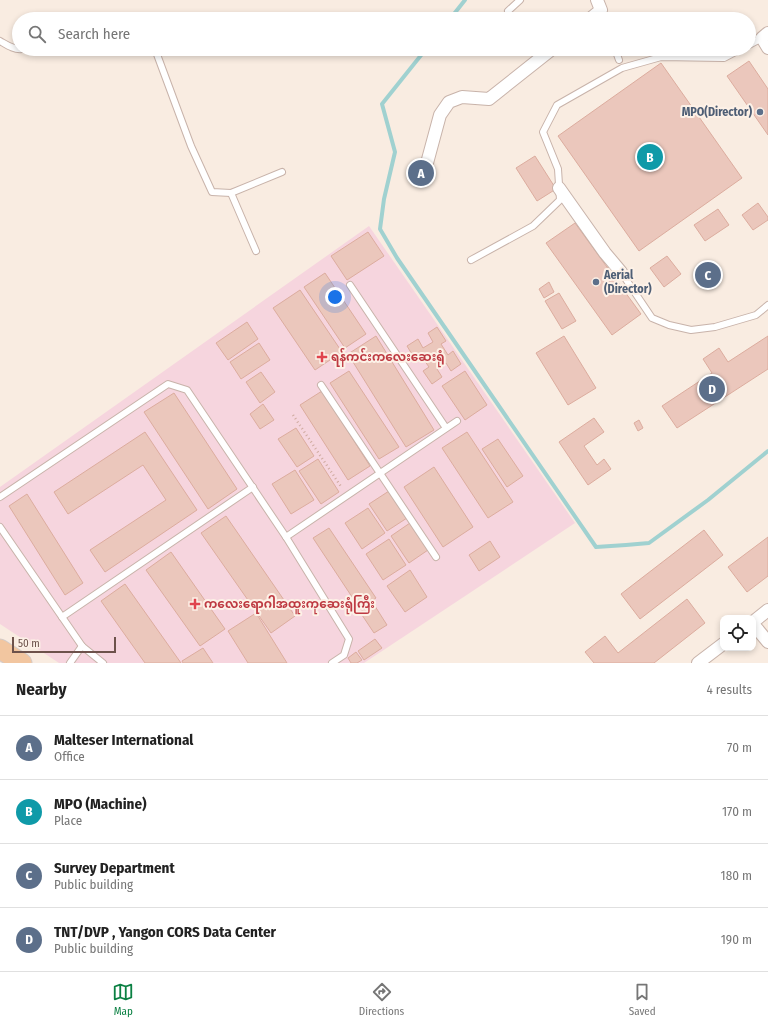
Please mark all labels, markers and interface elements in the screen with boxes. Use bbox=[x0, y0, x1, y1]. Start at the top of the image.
search box bbox=[12, 12, 756, 56]
icon: search bbox=[26, 23, 48, 45]
text: Search here bbox=[58, 25, 130, 43]
place label: MPO(Director) bbox=[682, 105, 752, 119]
marker: MPO(Director) bbox=[755, 107, 765, 117]
pin: B bbox=[637, 142, 663, 172]
pin: A bbox=[408, 158, 434, 188]
pin: C bbox=[695, 260, 721, 290]
place label: Aerial (Director) bbox=[603, 268, 652, 296]
marker: Aerial (Director) bbox=[591, 277, 601, 287]
your location bbox=[325, 287, 345, 307]
place label: ရန်ကင်းကလေးဆေးရုံ bbox=[331, 347, 445, 368]
marker: ရန်ကင်းကလေးဆေးရုံ bbox=[316, 351, 328, 363]
pin: D bbox=[699, 374, 725, 404]
place label: ကလေးရောဂါအထူးကုဆေးရုံကြီး bbox=[204, 595, 375, 615]
marker: ကလေးရောဂါအထူးကုဆေးရုံကြီး bbox=[189, 598, 201, 610]
map controls bbox=[720, 615, 756, 651]
button: locate bbox=[720, 615, 756, 651]
scale bar bbox=[12, 635, 116, 654]
text: 50 m bbox=[18, 637, 40, 650]
text: Nearby bbox=[16, 679, 67, 700]
text: 4 results bbox=[706, 682, 752, 697]
text: Malteser International bbox=[54, 731, 193, 749]
text: A bbox=[25, 740, 33, 755]
text: 70 m bbox=[727, 740, 752, 755]
text: Office bbox=[54, 749, 85, 764]
text: MPO (Machine) bbox=[54, 795, 147, 813]
text: B bbox=[25, 804, 33, 819]
text: 170 m bbox=[722, 804, 752, 819]
text: Place bbox=[54, 813, 82, 828]
text: Survey Department bbox=[54, 859, 175, 877]
text: C bbox=[26, 868, 32, 883]
text: 180 m bbox=[721, 868, 752, 883]
text: Public building bbox=[54, 877, 133, 892]
text: TNT/DVP , Yangon CORS Data Center bbox=[54, 923, 276, 941]
text: D bbox=[25, 932, 33, 947]
text: 190 m bbox=[721, 932, 752, 947]
text: Public building bbox=[54, 941, 133, 956]
tab: Map bbox=[112, 981, 134, 1018]
tab: Directions bbox=[359, 981, 404, 1018]
tab: Saved bbox=[629, 981, 656, 1018]

